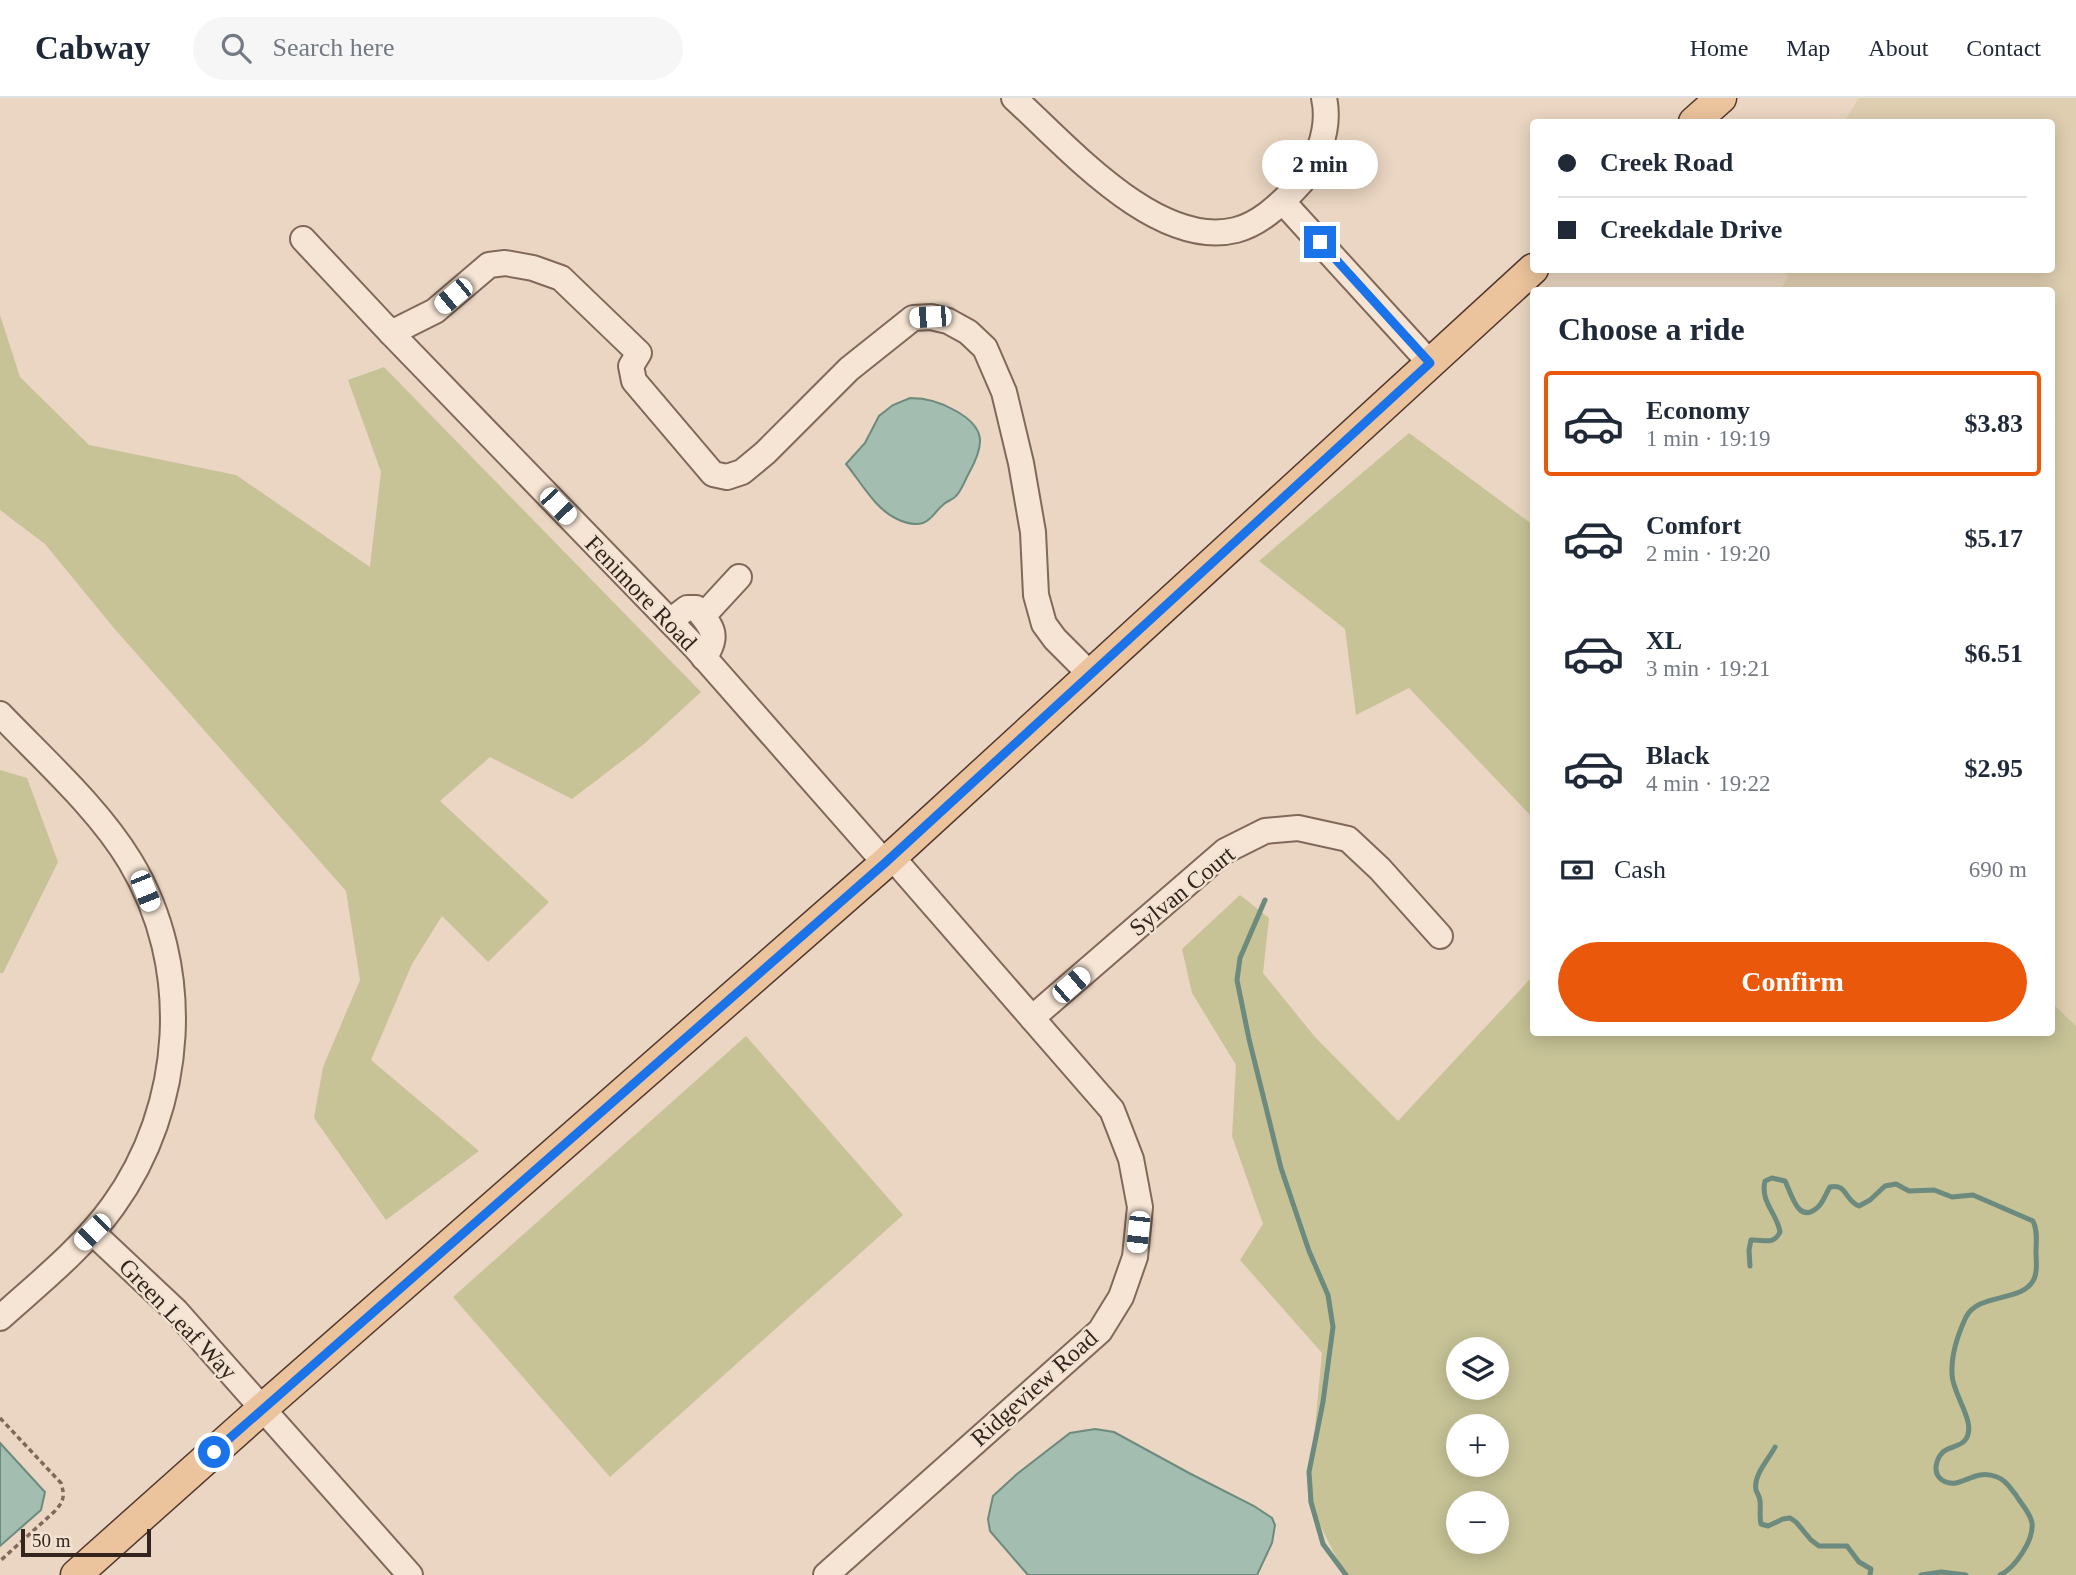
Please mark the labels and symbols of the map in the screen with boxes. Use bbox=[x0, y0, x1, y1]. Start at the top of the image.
callout: 2 min bbox=[1262, 141, 1378, 190]
route end bbox=[1304, 226, 1336, 258]
car bbox=[431, 274, 476, 318]
car bbox=[909, 305, 952, 329]
car bbox=[536, 484, 581, 528]
street label: Fenimore Road bbox=[580, 531, 702, 655]
street label: Sylvan Court bbox=[1124, 841, 1240, 941]
car bbox=[128, 868, 163, 914]
car bbox=[1049, 963, 1094, 1007]
car bbox=[70, 1210, 115, 1254]
car bbox=[1126, 1210, 1151, 1254]
street label: Green Leaf Way bbox=[114, 1253, 242, 1385]
street label: Ridgeview Road bbox=[966, 1325, 1102, 1451]
route start bbox=[198, 1436, 230, 1468]
scale bar bbox=[21, 1526, 150, 1558]

